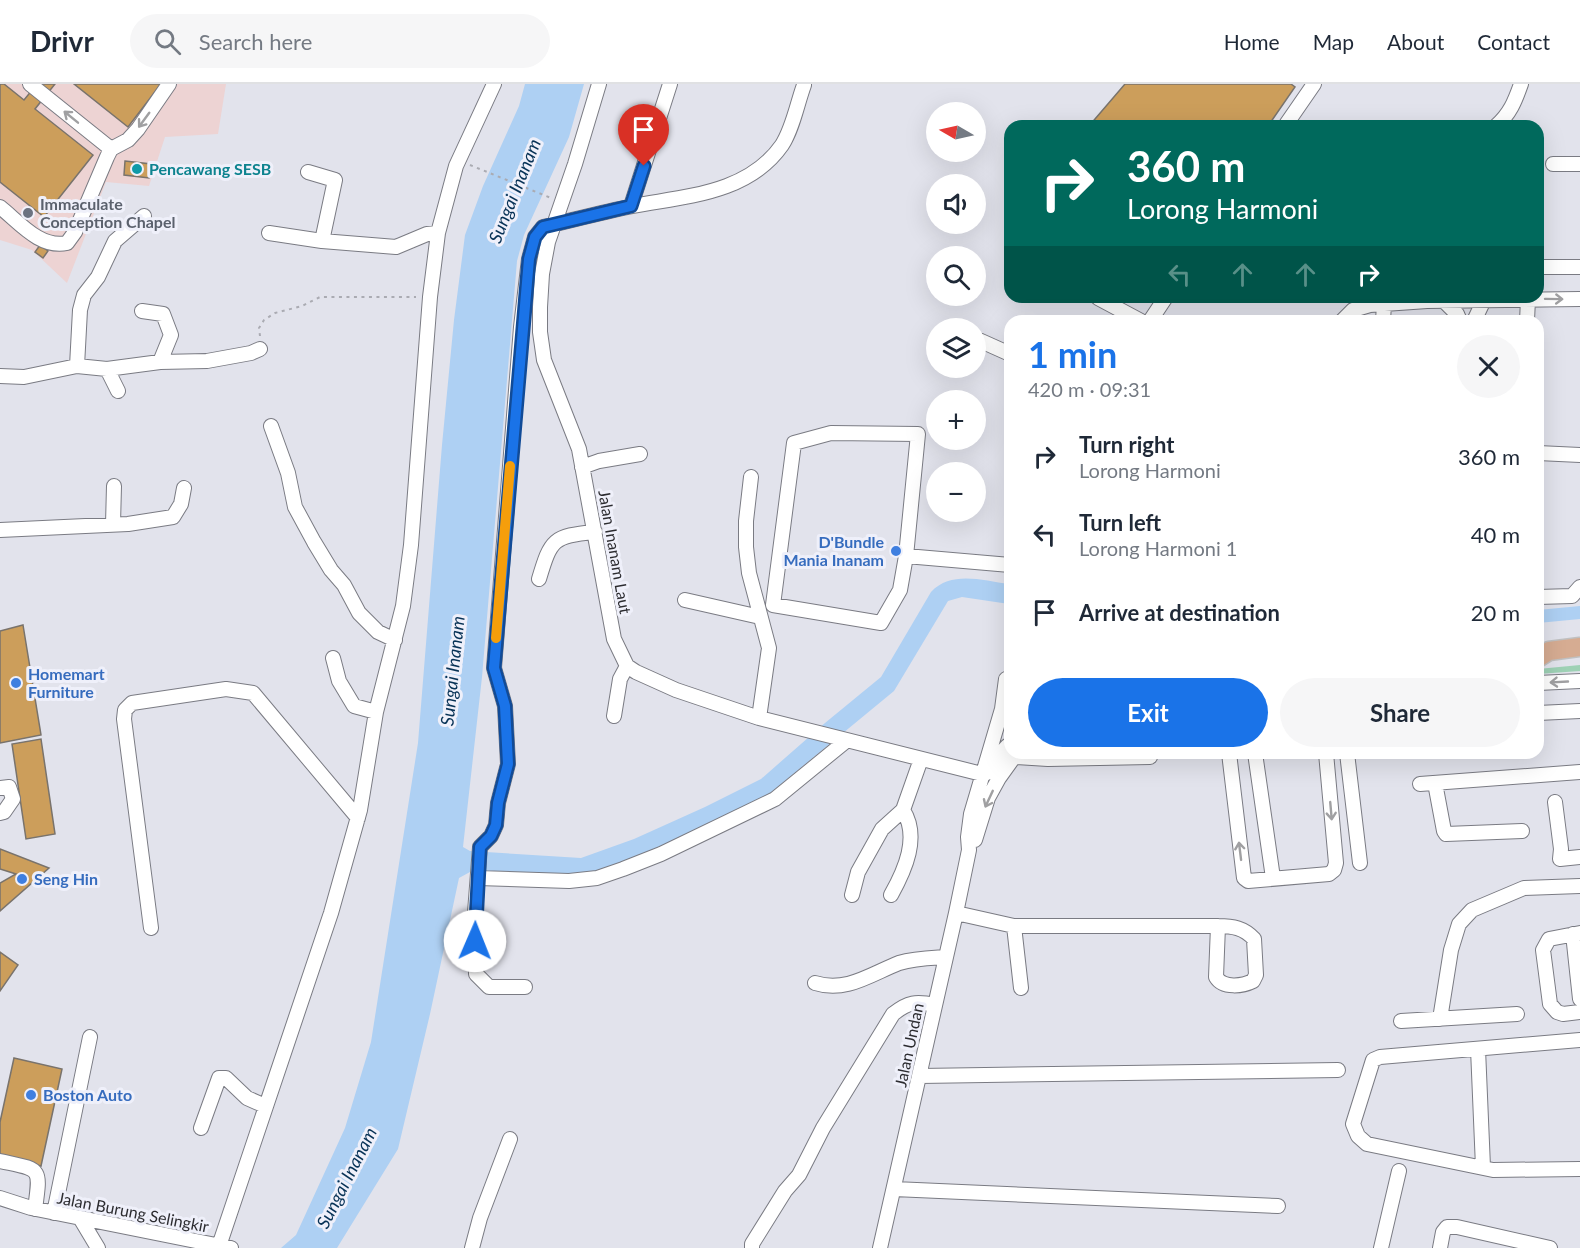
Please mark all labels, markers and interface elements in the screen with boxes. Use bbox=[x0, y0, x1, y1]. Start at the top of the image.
search box bbox=[130, 14, 550, 68]
text: Drivr bbox=[30, 24, 94, 58]
icon: search bbox=[151, 25, 184, 58]
text: Search here bbox=[199, 28, 312, 55]
text: Home bbox=[1224, 29, 1280, 54]
text: Map bbox=[1313, 29, 1354, 54]
text: About bbox=[1387, 29, 1444, 54]
text: Contact bbox=[1477, 29, 1550, 54]
north arrow bbox=[926, 102, 986, 162]
map controls bbox=[926, 102, 986, 522]
pin bbox=[618, 104, 669, 166]
one-way arrow bbox=[63, 110, 79, 123]
one-way arrow bbox=[138, 112, 150, 128]
icon: arrive bbox=[627, 113, 660, 146]
water label: Sungai Inanam bbox=[483, 135, 545, 246]
text: 360 m bbox=[1127, 141, 1245, 191]
icon: right bbox=[1028, 144, 1106, 222]
place label: Pencawang SESB bbox=[149, 159, 271, 178]
marker: Pencawang SESB bbox=[130, 162, 144, 176]
button: sound bbox=[926, 174, 986, 234]
text: Lorong Harmoni bbox=[1127, 192, 1318, 225]
place label: Immaculate Conception Chapel bbox=[40, 194, 175, 231]
marker: Immaculate Conception Chapel bbox=[21, 206, 35, 220]
button: search bbox=[926, 246, 986, 306]
icon: left bbox=[1163, 258, 1196, 291]
icon: ahead bbox=[1226, 258, 1259, 291]
icon: ahead bbox=[1289, 258, 1322, 291]
icon: right bbox=[1352, 258, 1385, 291]
one-way arrow bbox=[1544, 293, 1564, 305]
button: layers bbox=[926, 318, 986, 378]
text: 1 min bbox=[1028, 332, 1117, 376]
button: close bbox=[1457, 335, 1520, 398]
text: 420 m · 09:31 bbox=[1028, 377, 1151, 401]
button: + bbox=[926, 390, 986, 450]
text: Turn right bbox=[1079, 431, 1174, 458]
icon: right bbox=[1028, 440, 1061, 473]
text: 360 m bbox=[1458, 443, 1520, 470]
text: Lorong Harmoni bbox=[1079, 458, 1221, 482]
button: − bbox=[926, 462, 986, 522]
street label: Jalan Inanam Laut bbox=[595, 489, 636, 616]
text: Turn left bbox=[1079, 509, 1161, 536]
icon: left bbox=[1028, 518, 1061, 551]
text: 40 m bbox=[1471, 521, 1520, 548]
place label: D'Bundle Mania Inanam bbox=[784, 532, 884, 569]
text: Lorong Harmoni 1 bbox=[1079, 536, 1237, 560]
marker: D'Bundle Mania Inanam bbox=[889, 544, 903, 558]
icon: arrive bbox=[1028, 596, 1061, 629]
text: Arrive at destination bbox=[1079, 599, 1280, 626]
text: 20 m bbox=[1471, 599, 1520, 626]
water label: Sungai Inanam bbox=[435, 615, 469, 727]
place label: Homemart Furniture bbox=[28, 664, 105, 701]
marker: Homemart Furniture bbox=[9, 676, 23, 690]
one-way arrow bbox=[1549, 677, 1569, 688]
button: Exit bbox=[1028, 678, 1268, 747]
button: Share bbox=[1280, 678, 1520, 747]
one-way arrow bbox=[982, 790, 994, 808]
one-way arrow bbox=[1326, 801, 1337, 821]
one-way arrow bbox=[1235, 841, 1246, 861]
place label: Seng Hin bbox=[34, 869, 98, 888]
marker: Seng Hin bbox=[15, 872, 29, 886]
position arrow bbox=[443, 909, 507, 973]
street label: Jalan Undan bbox=[890, 1001, 927, 1089]
place label: Boston Auto bbox=[43, 1085, 132, 1104]
marker: Boston Auto bbox=[24, 1088, 38, 1102]
water label: Sungai Inanam bbox=[311, 1123, 381, 1232]
street label: Jalan Burung Selingkir bbox=[56, 1187, 211, 1236]

